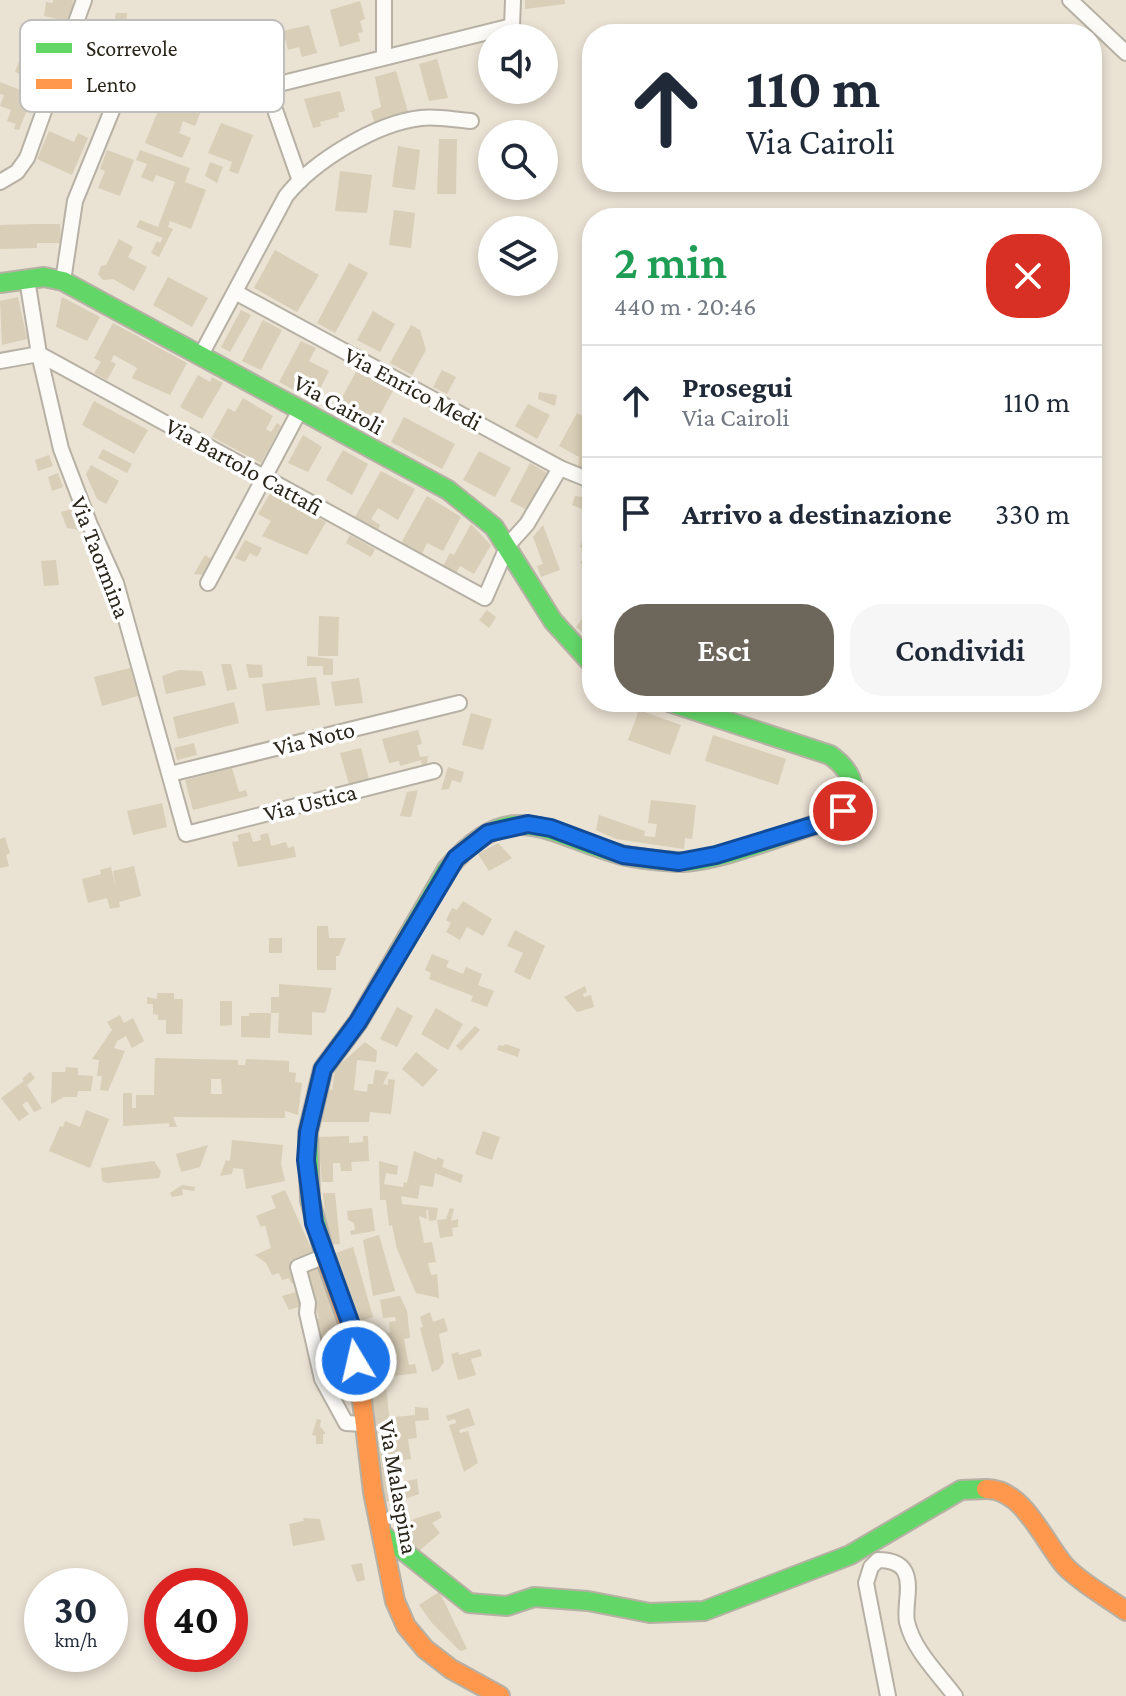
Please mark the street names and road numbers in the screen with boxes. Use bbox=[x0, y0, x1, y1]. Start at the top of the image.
street label: Via Enrico Medi bbox=[340, 340, 486, 436]
street label: Via Cairoli bbox=[289, 368, 389, 440]
street label: Via Bartolo Cattafi bbox=[161, 412, 327, 520]
street label: Via Taormina bbox=[65, 492, 137, 622]
street label: Via Noto bbox=[271, 715, 357, 761]
street label: Via Ustica bbox=[261, 777, 359, 827]
street label: Via Malaspina bbox=[374, 1418, 424, 1556]

